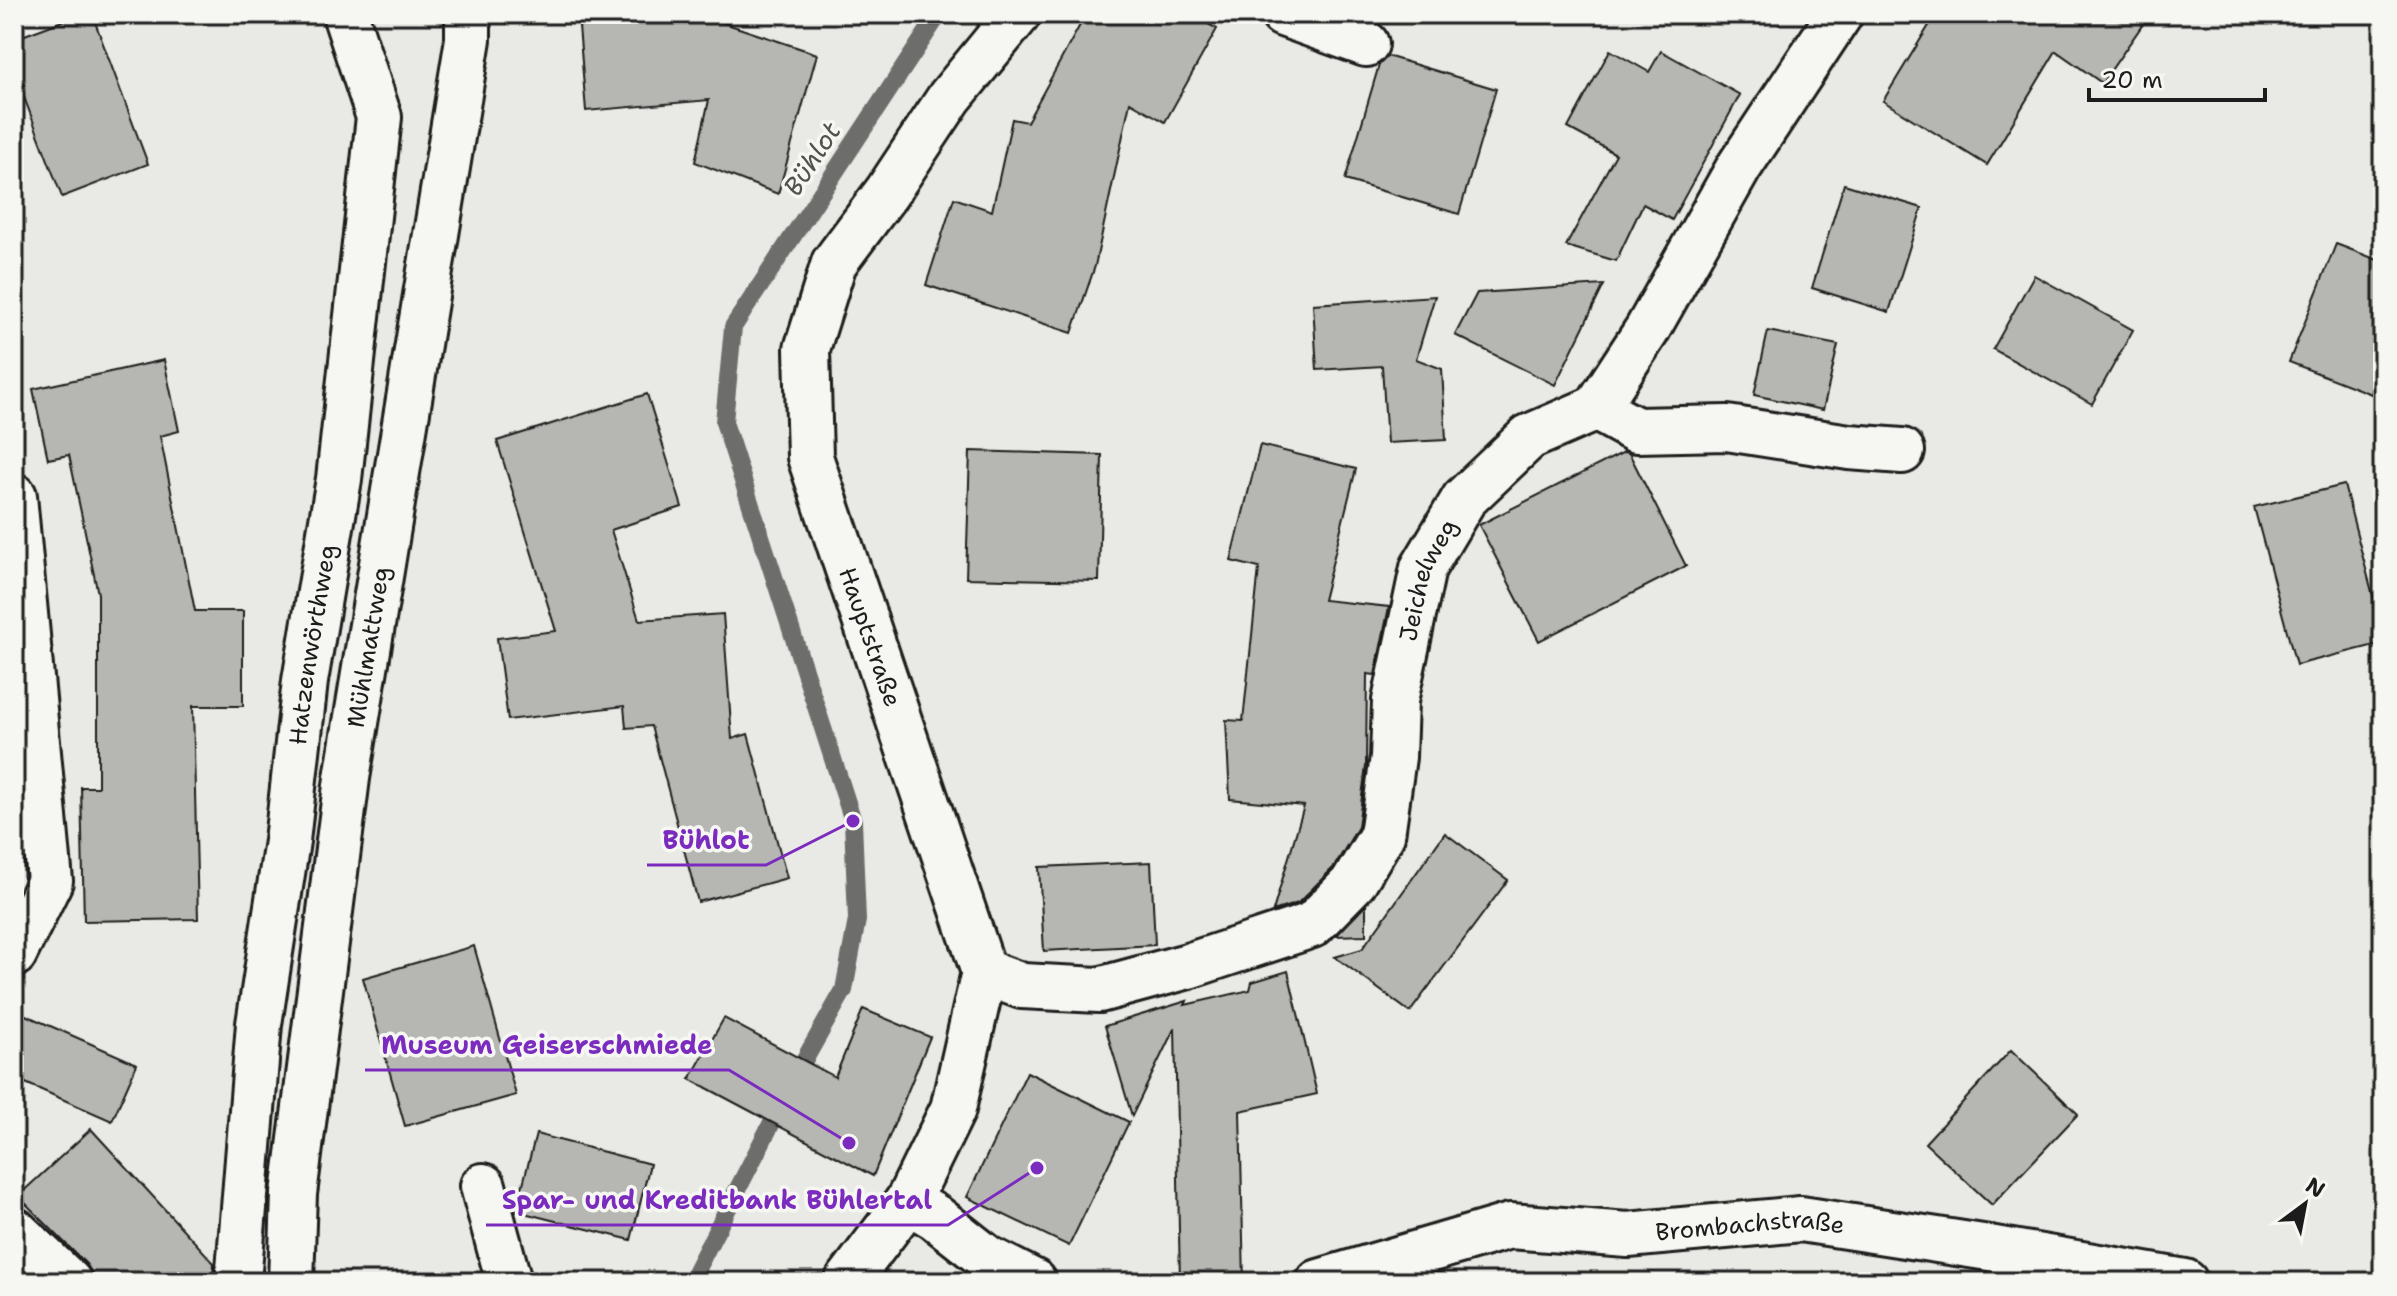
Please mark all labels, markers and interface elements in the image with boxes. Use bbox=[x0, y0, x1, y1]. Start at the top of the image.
scale bar bbox=[2089, 52, 2265, 102]
text: 20 m bbox=[2101, 64, 2163, 96]
water label: Bühlot bbox=[775, 115, 849, 202]
street label: Jeichelweg bbox=[1392, 513, 1465, 644]
street label: Hatzenwörthweg bbox=[282, 542, 344, 747]
street label: Hauptstraße bbox=[831, 563, 909, 711]
street label: Mühlmattweg bbox=[339, 564, 397, 730]
callout: Bühlot bbox=[647, 815, 766, 865]
text: Bühlot bbox=[662, 822, 750, 857]
callout: Museum Geiserschmiede bbox=[365, 1020, 729, 1070]
text: Museum Geiserschmiede bbox=[381, 1027, 713, 1062]
north arrow bbox=[2265, 1164, 2345, 1244]
text: N bbox=[2300, 1171, 2330, 1204]
callout: Spar- und Kreditbank Bühlertal bbox=[486, 1175, 948, 1225]
text: Spar- und Kreditbank Bühlertal bbox=[502, 1182, 932, 1217]
street label: Brombachstraße bbox=[1654, 1203, 1847, 1248]

